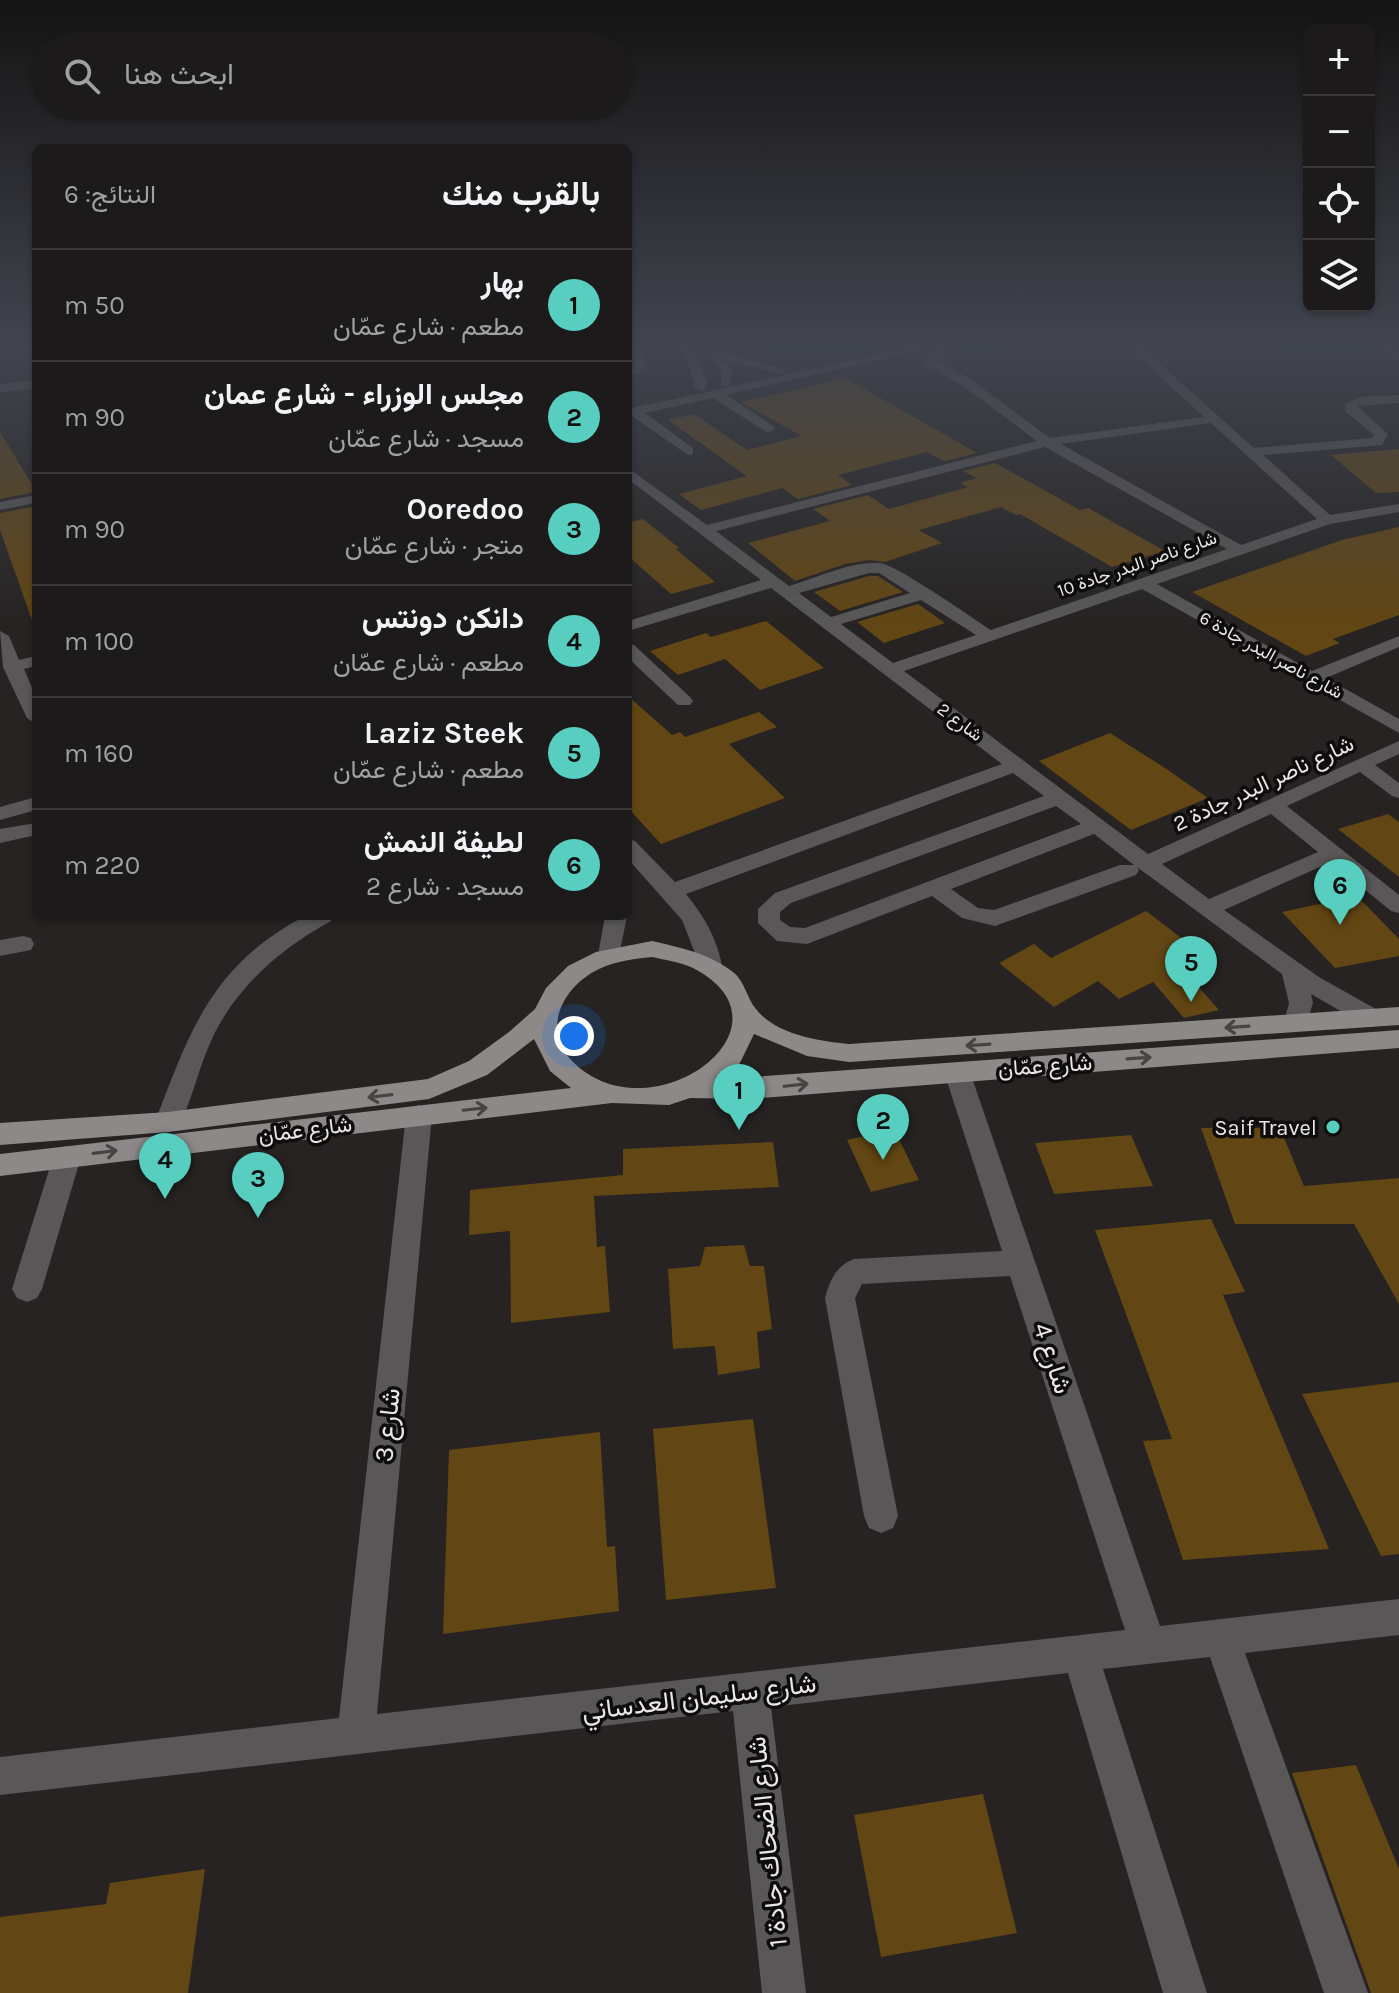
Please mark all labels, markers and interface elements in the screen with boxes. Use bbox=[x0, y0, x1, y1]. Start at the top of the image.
map controls bbox=[1303, 24, 1375, 312]
button: + bbox=[1303, 24, 1375, 96]
search box bbox=[32, 32, 632, 120]
icon: search bbox=[60, 54, 104, 98]
text: ابحث هنا bbox=[124, 56, 234, 92]
button: − bbox=[1303, 96, 1375, 168]
button: locate bbox=[1303, 168, 1375, 240]
text: بالقرب منك bbox=[442, 174, 600, 214]
text: النتائج: 6 bbox=[64, 179, 156, 210]
button: layers bbox=[1303, 240, 1375, 312]
text: بهار bbox=[481, 264, 524, 300]
text: 50 m bbox=[64, 290, 125, 321]
text: 1 bbox=[569, 290, 579, 321]
text: مطعم · شارع عمّان bbox=[333, 311, 524, 342]
text: مجلس الوزراء - شارع عمان bbox=[204, 376, 524, 412]
text: 90 m bbox=[64, 402, 125, 433]
text: 2 bbox=[566, 402, 582, 433]
text: مسجد · شارع عمّان bbox=[328, 423, 524, 454]
text: Ooredoo bbox=[406, 491, 524, 527]
text: 90 m bbox=[64, 514, 125, 545]
text: 3 bbox=[566, 514, 582, 545]
street label: شارع ناصر البدر جادة 10 bbox=[1055, 526, 1220, 603]
text: متجر · شارع عمّان bbox=[345, 530, 524, 561]
text: دانكن دونتس bbox=[362, 600, 524, 636]
street label: شارع ناصر البدر جادة 6 bbox=[1195, 606, 1347, 704]
text: 100 m bbox=[64, 626, 134, 657]
text: 4 bbox=[566, 626, 582, 657]
text: مطعم · شارع عمّان bbox=[333, 647, 524, 678]
street label: شارع 2 bbox=[932, 698, 987, 747]
text: Laziz Steek bbox=[364, 715, 524, 751]
street label: شارع ناصر البدر جادة 2 bbox=[1169, 731, 1358, 838]
text: 160 m bbox=[64, 738, 133, 769]
text: 5 bbox=[566, 738, 582, 769]
text: مطعم · شارع عمّان bbox=[333, 754, 524, 785]
text: لطيفة النمش bbox=[364, 824, 524, 860]
text: 220 m bbox=[64, 850, 140, 881]
text: 6 bbox=[566, 850, 582, 881]
pin: 6 bbox=[1314, 859, 1366, 925]
text: مسجد · شارع 2 bbox=[366, 871, 524, 902]
pin: 5 bbox=[1165, 936, 1217, 1002]
your location bbox=[554, 1016, 594, 1056]
one-way arrow bbox=[1224, 1019, 1251, 1034]
one-way arrow bbox=[965, 1038, 992, 1053]
street label: شارع عمّان bbox=[997, 1050, 1093, 1083]
one-way arrow bbox=[1125, 1050, 1152, 1065]
pin: 1 bbox=[713, 1064, 765, 1130]
one-way arrow bbox=[782, 1077, 809, 1092]
one-way arrow bbox=[367, 1088, 394, 1103]
pin: 2 bbox=[857, 1094, 909, 1160]
one-way arrow bbox=[461, 1101, 488, 1116]
street label: شارع عمّان bbox=[257, 1111, 354, 1150]
place label: Saif Travel bbox=[1214, 1115, 1317, 1141]
marker: Saif Travel bbox=[1324, 1118, 1342, 1136]
pin: 4 bbox=[139, 1133, 191, 1199]
one-way arrow bbox=[91, 1145, 118, 1160]
pin: 3 bbox=[232, 1152, 284, 1218]
street label: شارع 4 bbox=[1025, 1319, 1079, 1398]
street label: شارع 3 bbox=[368, 1387, 409, 1464]
street label: شارع سليمان العدساني bbox=[580, 1668, 819, 1732]
street label: شارع الضحاك جادة 1 bbox=[741, 1735, 796, 1949]

